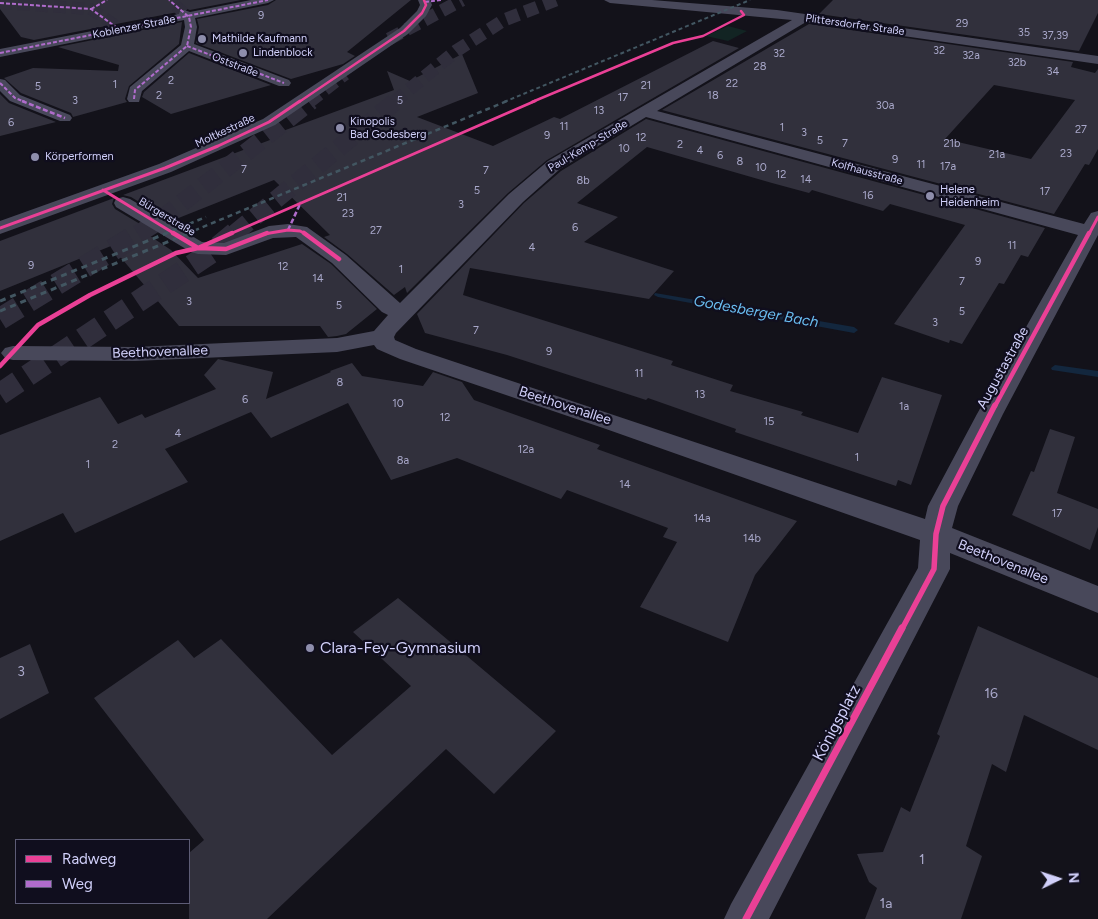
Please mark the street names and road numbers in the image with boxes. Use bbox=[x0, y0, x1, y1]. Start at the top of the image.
street label: Koblenzer Straße bbox=[91, 12, 177, 42]
street label: Plittersdorfer Straße bbox=[805, 12, 905, 38]
street label: Oststraße bbox=[210, 50, 260, 80]
street label: Moltkestraße bbox=[193, 111, 257, 151]
street label: Paul-Kemp-Straße bbox=[546, 117, 630, 175]
street label: Kolfhausstraße bbox=[830, 156, 904, 188]
street label: Bürgerstraße bbox=[136, 195, 198, 239]
street label: Augustastraße bbox=[973, 324, 1033, 412]
street label: Beethovenallee bbox=[112, 342, 208, 362]
street label: Beethovenallee bbox=[517, 383, 613, 429]
street label: Beethovenallee bbox=[955, 536, 1051, 588]
street label: Königsplatz bbox=[809, 682, 865, 764]

